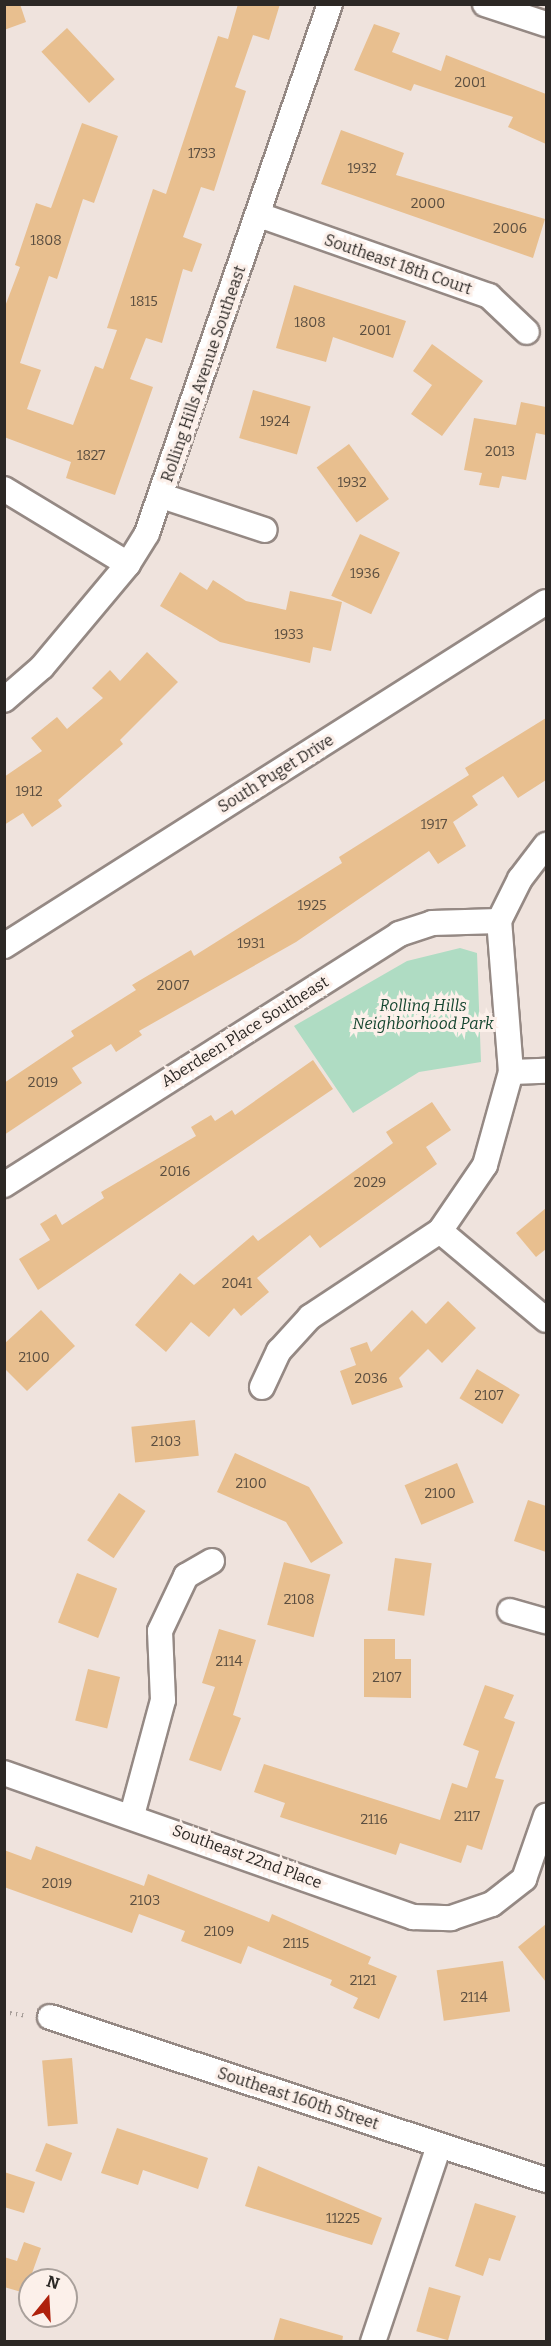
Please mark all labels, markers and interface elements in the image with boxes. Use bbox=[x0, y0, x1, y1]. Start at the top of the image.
house number: 2001 bbox=[454, 75, 486, 91]
house number: 1733 bbox=[188, 146, 216, 162]
house number: 1932 bbox=[347, 161, 377, 177]
house number: 2000 bbox=[411, 196, 445, 212]
house number: 2006 bbox=[493, 221, 527, 237]
street label: Southeast 18th Court bbox=[322, 231, 474, 299]
house number: 1808 bbox=[30, 233, 62, 249]
street label: Rolling Hills Avenue Southeast bbox=[158, 263, 250, 485]
house number: 1815 bbox=[130, 294, 158, 310]
house number: 1808 bbox=[294, 315, 326, 331]
house number: 2001 bbox=[359, 323, 391, 339]
house number: 1924 bbox=[260, 414, 290, 430]
house number: 2013 bbox=[485, 444, 515, 460]
house number: 1827 bbox=[77, 448, 105, 464]
house number: 1932 bbox=[337, 475, 367, 491]
house number: 1936 bbox=[350, 566, 380, 582]
house number: 1933 bbox=[274, 627, 304, 643]
street label: South Puget Drive bbox=[215, 731, 337, 817]
house number: 1912 bbox=[15, 784, 43, 800]
house number: 1917 bbox=[421, 817, 447, 833]
house number: 1925 bbox=[298, 898, 326, 914]
house number: 1931 bbox=[237, 936, 265, 952]
street label: Aberdeen Place Southeast bbox=[158, 973, 332, 1091]
house number: 2007 bbox=[157, 978, 189, 994]
park label: Rolling Hills Neighborhood Park bbox=[352, 996, 494, 1034]
house number: 2019 bbox=[28, 1075, 58, 1091]
house number: 2016 bbox=[160, 1164, 190, 1180]
house number: 2029 bbox=[354, 1175, 386, 1191]
house number: 2041 bbox=[222, 1276, 252, 1292]
house number: 2100 bbox=[18, 1350, 50, 1366]
house number: 2036 bbox=[355, 1371, 387, 1387]
house number: 2107 bbox=[474, 1388, 504, 1404]
house number: 2103 bbox=[151, 1434, 181, 1450]
house number: 2100 bbox=[235, 1476, 267, 1492]
house number: 2100 bbox=[424, 1486, 456, 1502]
house number: 2108 bbox=[284, 1592, 314, 1608]
house number: 2114 bbox=[215, 1654, 243, 1670]
house number: 2107 bbox=[372, 1670, 402, 1686]
house number: 2117 bbox=[454, 1809, 480, 1825]
house number: 2116 bbox=[360, 1812, 388, 1828]
street label: Southeast 22nd Place bbox=[170, 1821, 324, 1893]
house number: 2019 bbox=[42, 1876, 72, 1892]
house number: 2103 bbox=[130, 1893, 160, 1909]
house number: 2109 bbox=[204, 1924, 234, 1940]
house number: 2115 bbox=[283, 1936, 309, 1952]
house number: 2121 bbox=[350, 1973, 376, 1989]
house number: 2114 bbox=[460, 1990, 488, 2006]
street label: Southeast 160th Street bbox=[215, 2064, 381, 2134]
house number: 11225 bbox=[326, 2211, 360, 2227]
north arrow bbox=[18, 2268, 78, 2328]
text: N bbox=[44, 2271, 62, 2293]

